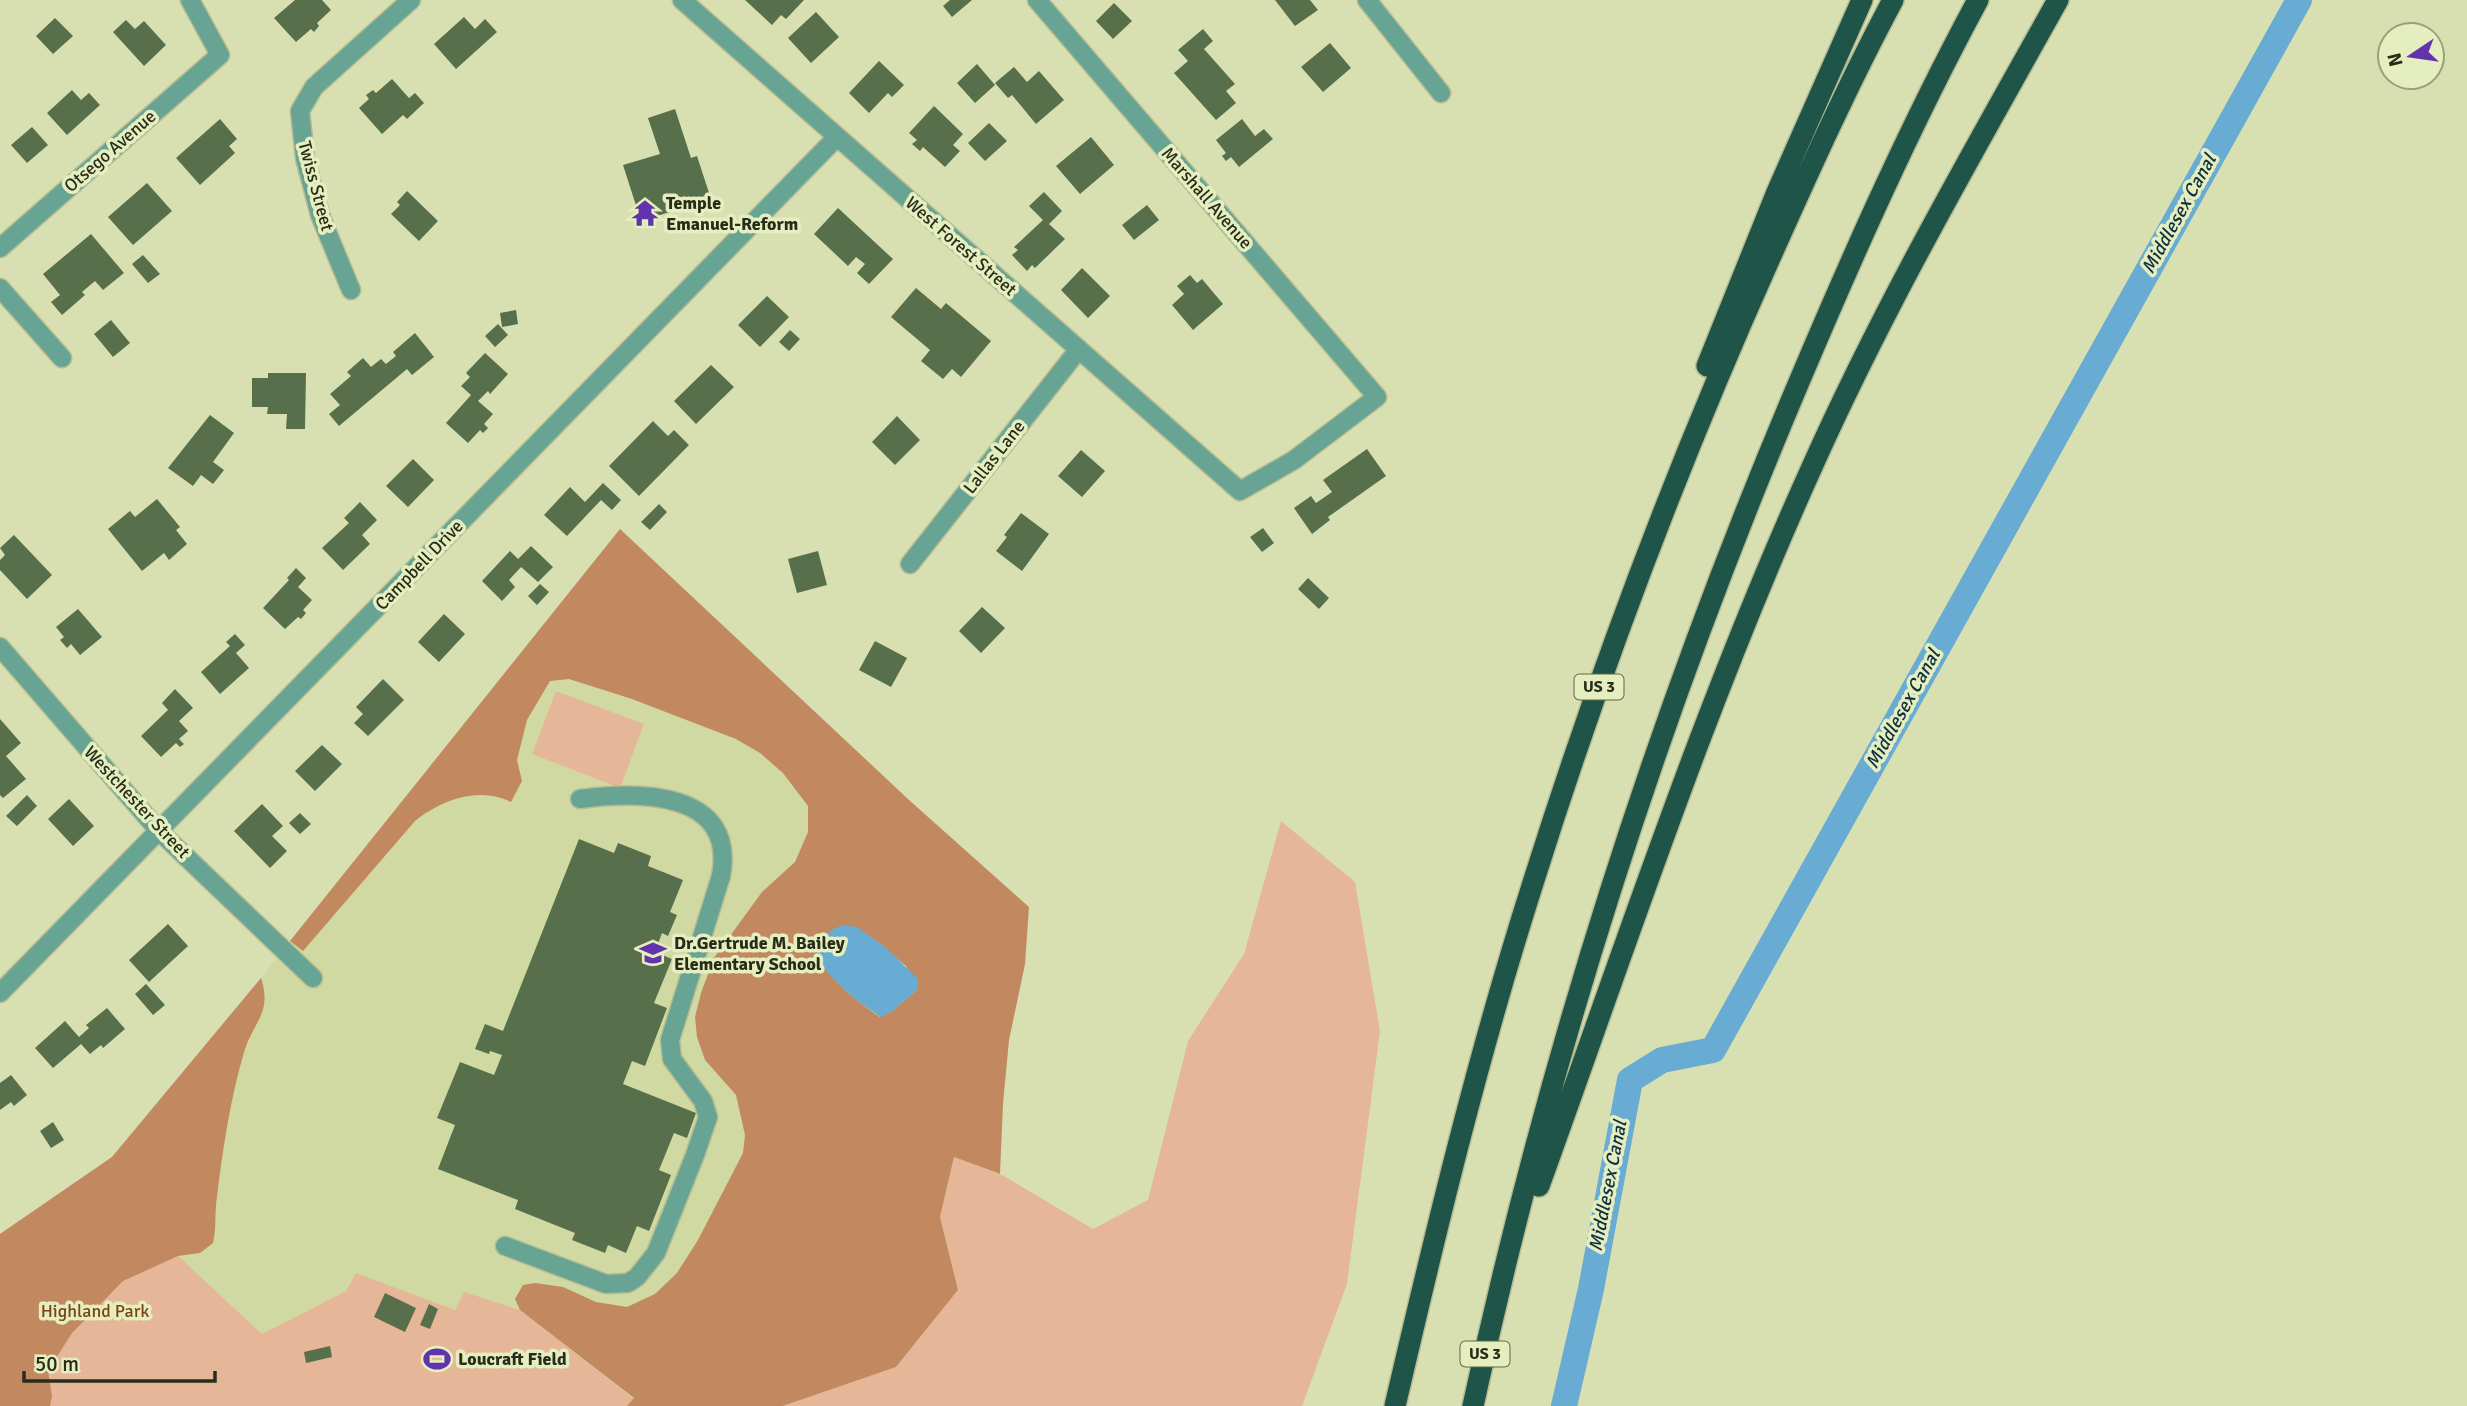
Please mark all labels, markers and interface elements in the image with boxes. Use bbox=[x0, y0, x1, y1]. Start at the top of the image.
north arrow bbox=[2376, 21, 2446, 91]
text: N bbox=[2382, 50, 2409, 69]
street label: Otsego Avenue bbox=[60, 105, 160, 197]
street label: Twiss Street bbox=[293, 139, 339, 233]
street label: Marshall Avenue bbox=[1157, 143, 1257, 253]
water label: Middlesex Canal bbox=[2136, 149, 2222, 278]
place label: Temple Emanuel-Reform bbox=[666, 192, 798, 235]
street label: West Forest Street bbox=[901, 192, 1021, 300]
temple icon: Temple Emanuel-Reform bbox=[630, 198, 660, 228]
street label: Lallas Lane bbox=[959, 416, 1029, 498]
street label: Campbell Drive bbox=[370, 515, 468, 615]
water label: Middlesex Canal bbox=[1860, 644, 1946, 773]
road number: US 3 bbox=[1574, 674, 1624, 700]
street label: Westchester Street bbox=[79, 741, 195, 863]
place label: Dr.Gertrude M. Bailey Elementary School bbox=[674, 932, 845, 975]
school or university icon: Dr.Gertrude M. Bailey Elementary School bbox=[638, 938, 668, 968]
water label: Middlesex Canal bbox=[1584, 1117, 1633, 1253]
park label: Highland Park bbox=[41, 1300, 149, 1322]
scale bar bbox=[24, 1340, 215, 1384]
road number: US 3 bbox=[1460, 1342, 1510, 1366]
sports icon: Loucraft Field bbox=[422, 1344, 452, 1374]
place label: Loucraft Field bbox=[458, 1348, 567, 1370]
text: 50 m bbox=[35, 1351, 79, 1377]

